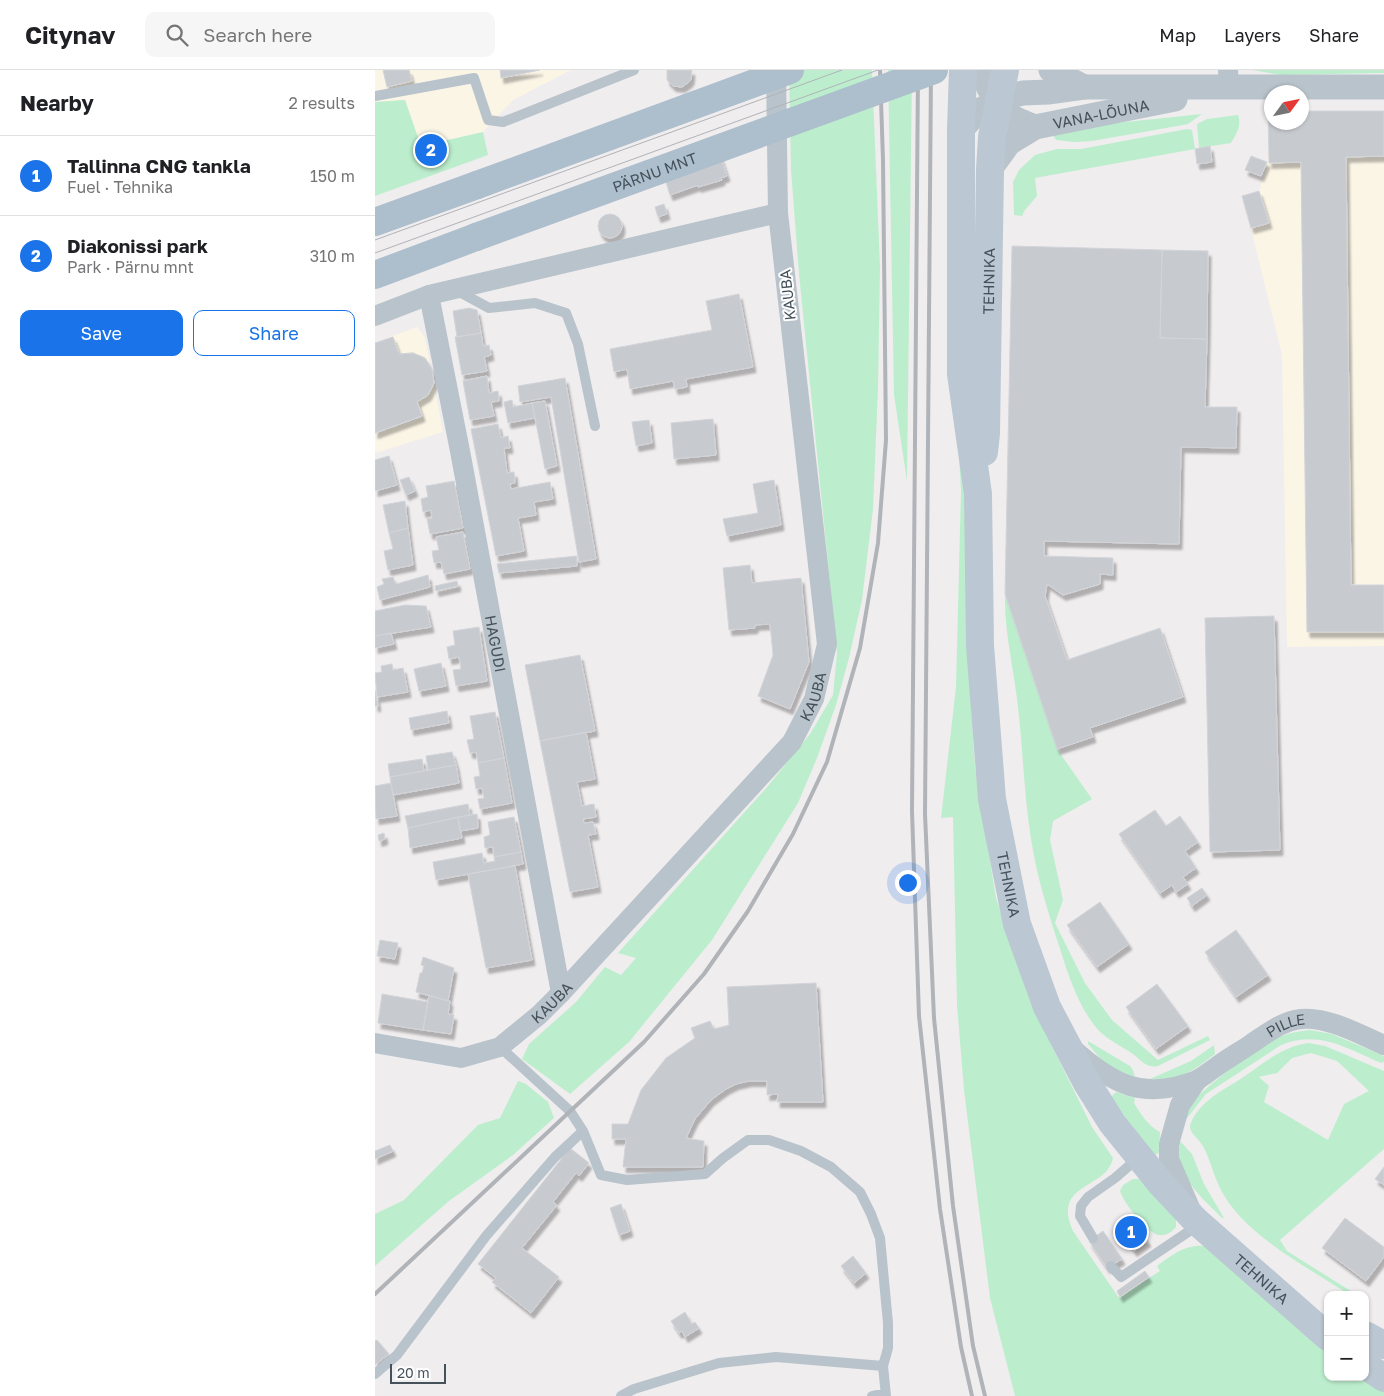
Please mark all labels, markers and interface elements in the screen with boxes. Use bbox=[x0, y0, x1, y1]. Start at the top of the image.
search box bbox=[145, 12, 495, 57]
text: Citynav bbox=[25, 20, 115, 49]
icon: search bbox=[163, 21, 191, 49]
text: Search here bbox=[203, 23, 312, 46]
text: Map bbox=[1159, 24, 1196, 46]
text: Layers bbox=[1224, 24, 1281, 46]
text: Share bbox=[1309, 24, 1359, 46]
north arrow bbox=[1264, 85, 1309, 130]
text: Nearby bbox=[20, 90, 94, 116]
text: 2 results bbox=[289, 93, 355, 113]
street label: VANA-LÕUNA bbox=[1051, 95, 1150, 132]
pin: 2 bbox=[415, 131, 447, 169]
street label: PÄRNU MNT bbox=[610, 148, 699, 196]
text: Tallinna CNG tankla bbox=[67, 154, 251, 177]
text: 1 bbox=[32, 166, 40, 186]
text: 150 m bbox=[310, 166, 355, 186]
text: Fuel · Tehnika bbox=[67, 177, 173, 197]
text: Diakonissi park bbox=[67, 234, 208, 257]
text: 2 bbox=[31, 246, 41, 266]
text: 310 m bbox=[310, 246, 355, 266]
street label: TEHNIKA bbox=[979, 248, 998, 315]
text: Park · Pärnu mnt bbox=[67, 257, 194, 277]
street label: KAUBA bbox=[775, 269, 799, 321]
button: Save bbox=[20, 310, 183, 356]
button: Share bbox=[193, 310, 355, 356]
street label: HAGUDI bbox=[482, 614, 510, 674]
street label: KAUBA bbox=[795, 670, 829, 724]
street label: TEHNIKA bbox=[994, 850, 1024, 919]
your location bbox=[895, 870, 921, 896]
street label: KAUBA bbox=[527, 978, 576, 1027]
street label: PILLE bbox=[1263, 1010, 1306, 1041]
pin: 1 bbox=[1115, 1213, 1147, 1251]
street label: TEHNIKA bbox=[1231, 1250, 1293, 1307]
map controls bbox=[1324, 1291, 1369, 1381]
button: + bbox=[1324, 1291, 1369, 1336]
button: − bbox=[1324, 1336, 1369, 1381]
scale bar bbox=[390, 1361, 446, 1384]
text: 20 m bbox=[397, 1364, 430, 1381]

